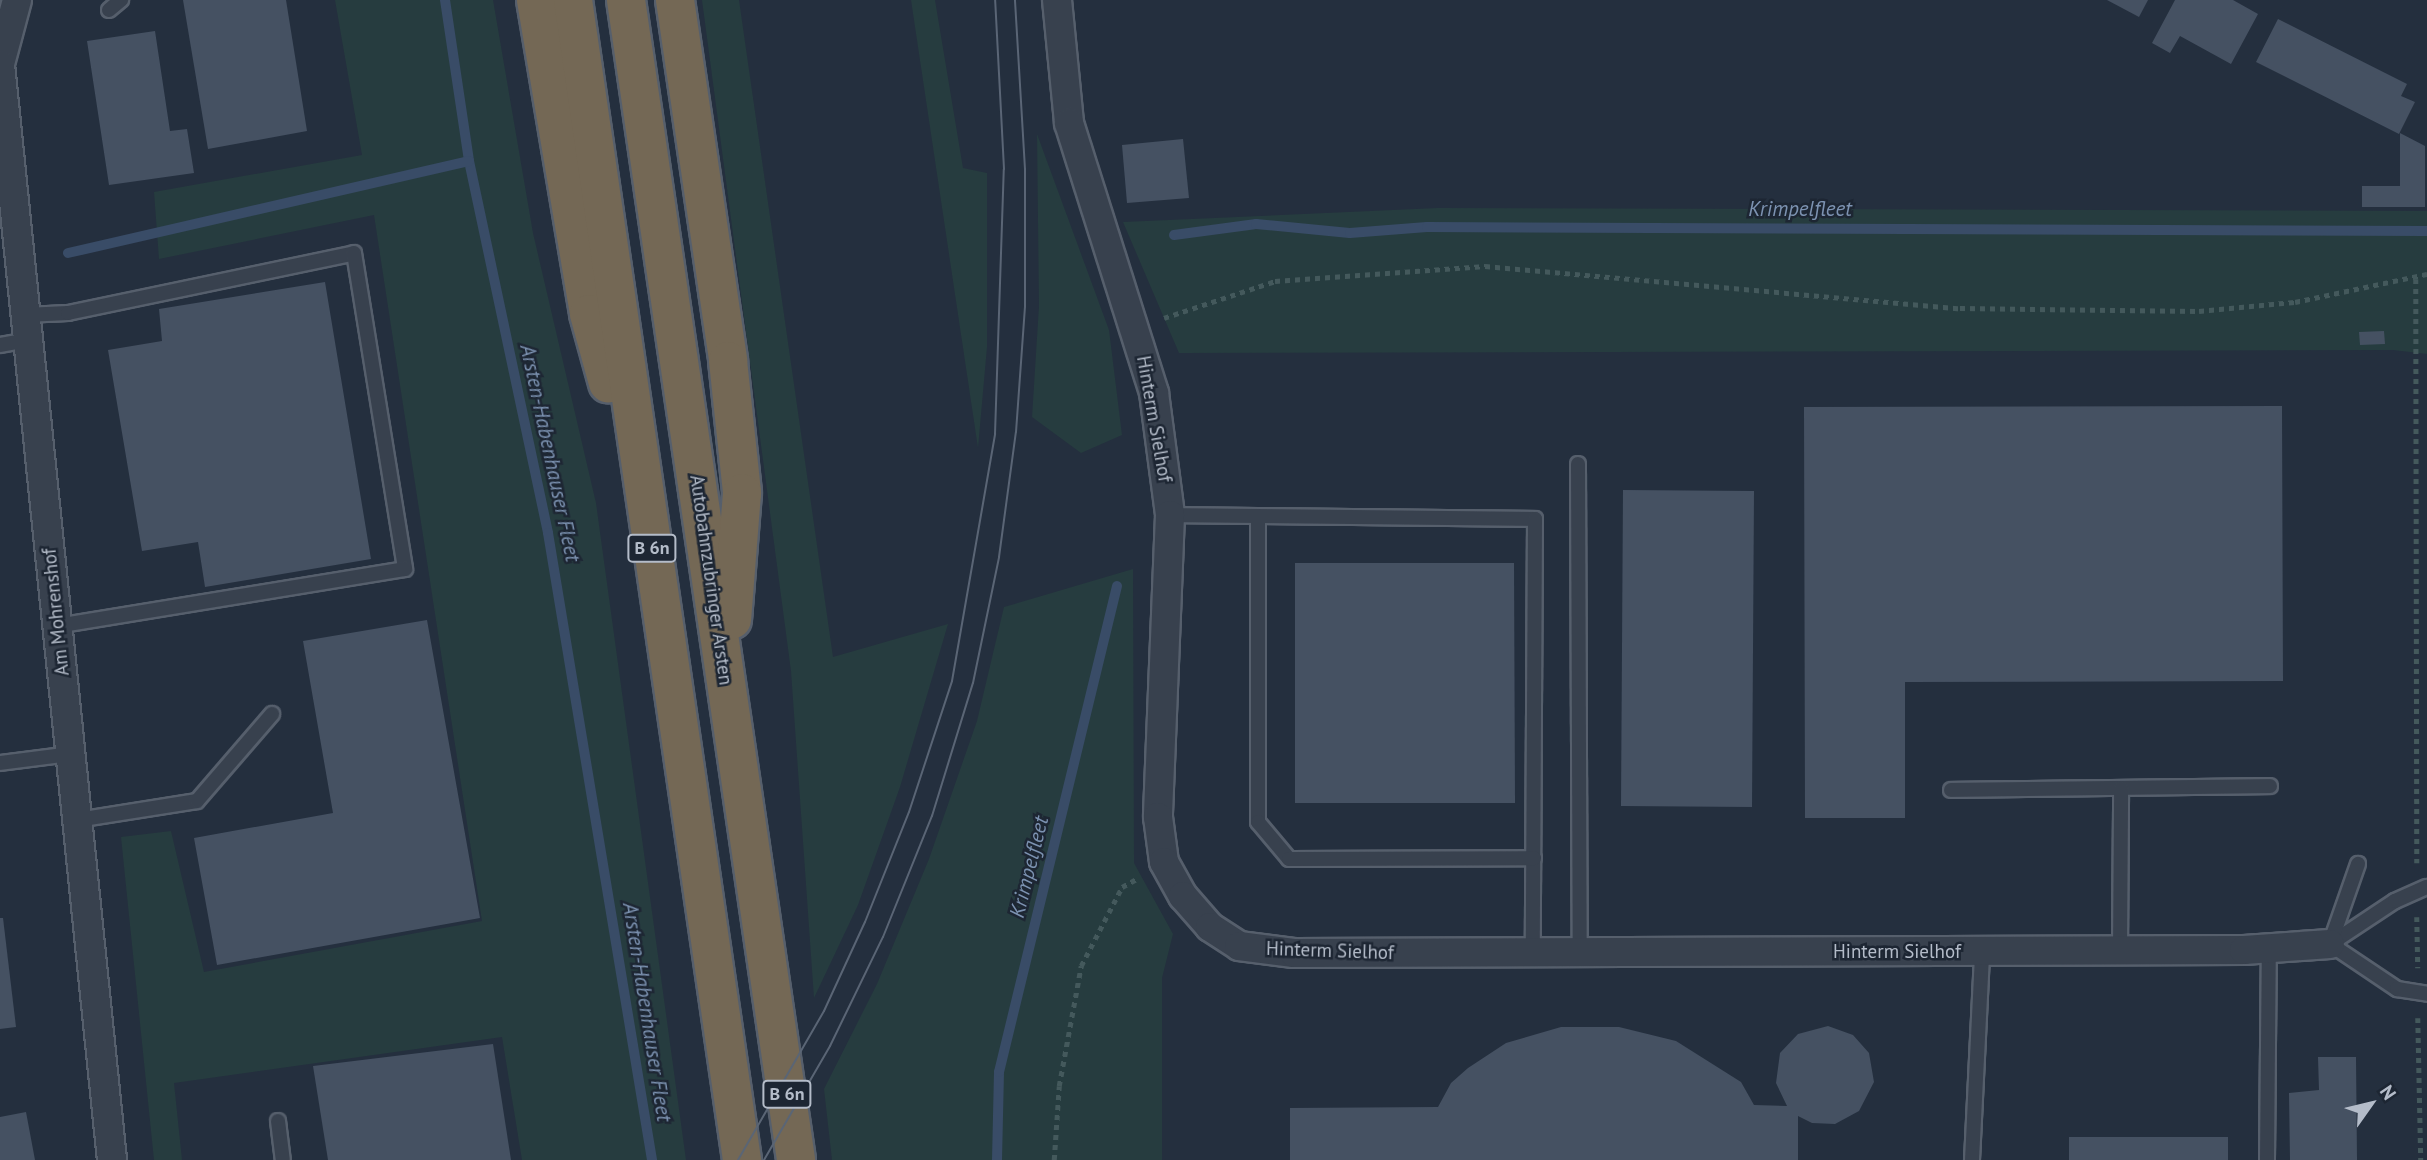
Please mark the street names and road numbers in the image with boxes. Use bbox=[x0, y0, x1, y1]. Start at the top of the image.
street label: Hinterm Sielhof bbox=[1132, 354, 1176, 484]
street label: Autobahnzubringer Arsten bbox=[685, 473, 737, 687]
road number: B 6n bbox=[626, 534, 678, 562]
street label: Am Mohrenshof bbox=[38, 547, 74, 677]
street label: Hinterm Sielhof bbox=[1266, 937, 1394, 965]
street label: Hinterm Sielhof bbox=[1833, 941, 1961, 963]
road number: B 6n bbox=[761, 1079, 813, 1108]

